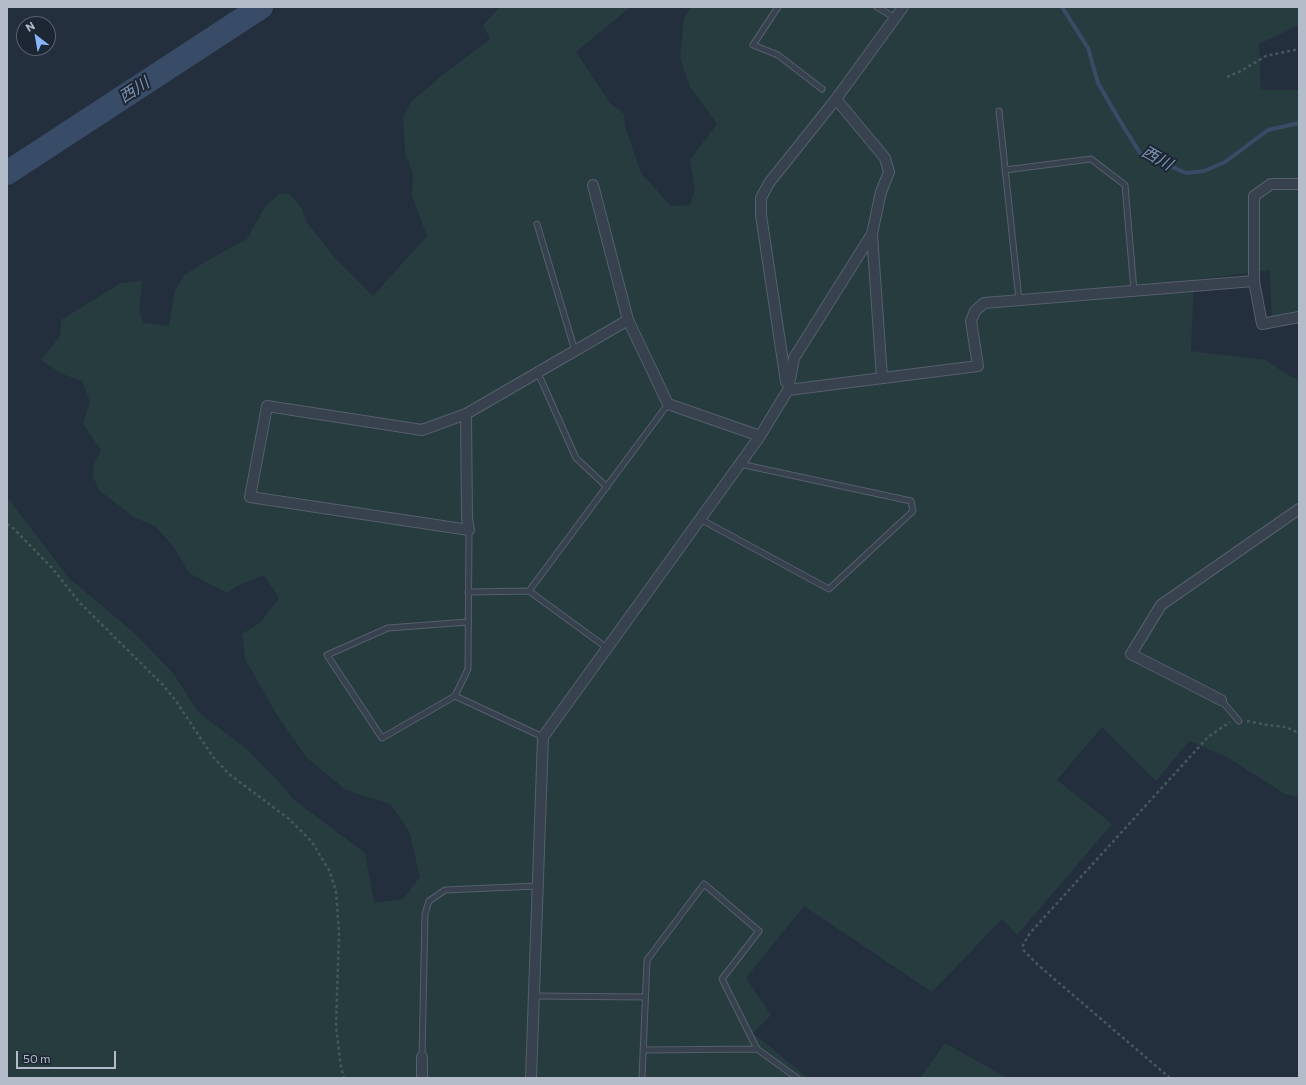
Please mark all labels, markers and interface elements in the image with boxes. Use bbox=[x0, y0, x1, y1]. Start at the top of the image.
north arrow bbox=[16, 16, 56, 56]
text: N bbox=[23, 18, 37, 34]
water label: 西川 bbox=[115, 73, 153, 107]
water label: 西川 bbox=[1138, 142, 1176, 174]
scale bar bbox=[18, 1043, 118, 1069]
text: 50 m bbox=[23, 1051, 51, 1065]

